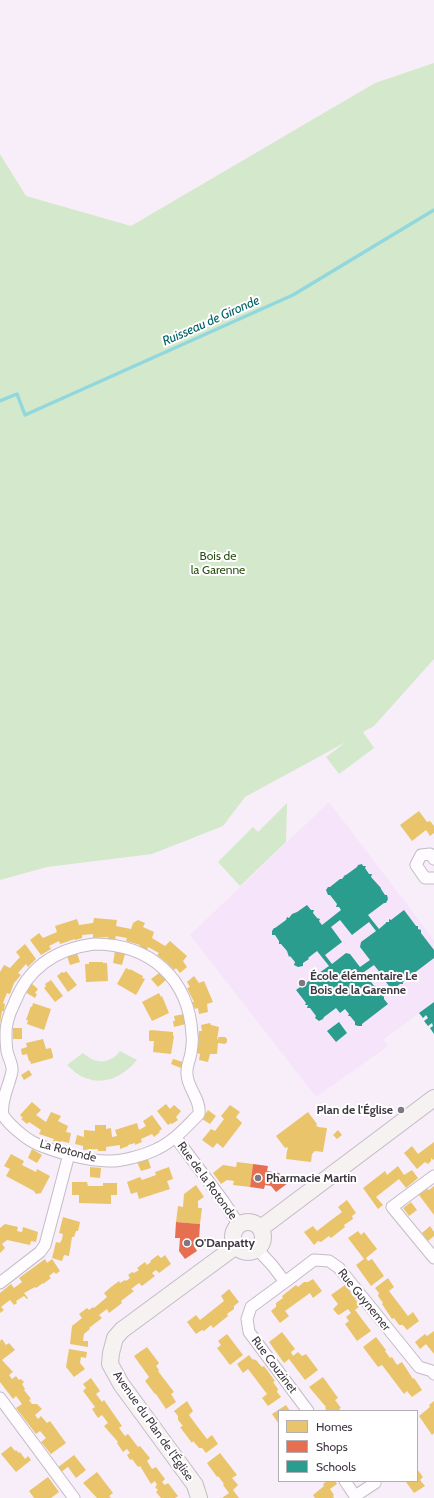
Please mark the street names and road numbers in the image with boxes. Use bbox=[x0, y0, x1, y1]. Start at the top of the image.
street label: La Rotonde bbox=[38, 1137, 98, 1165]
street label: Rue de la Rotonde bbox=[174, 1139, 240, 1223]
street label: Rue Guynemer bbox=[335, 1266, 393, 1334]
street label: Rue Couzinet bbox=[248, 1334, 300, 1396]
street label: Avenue du Plan de l'Église bbox=[110, 1368, 196, 1484]

